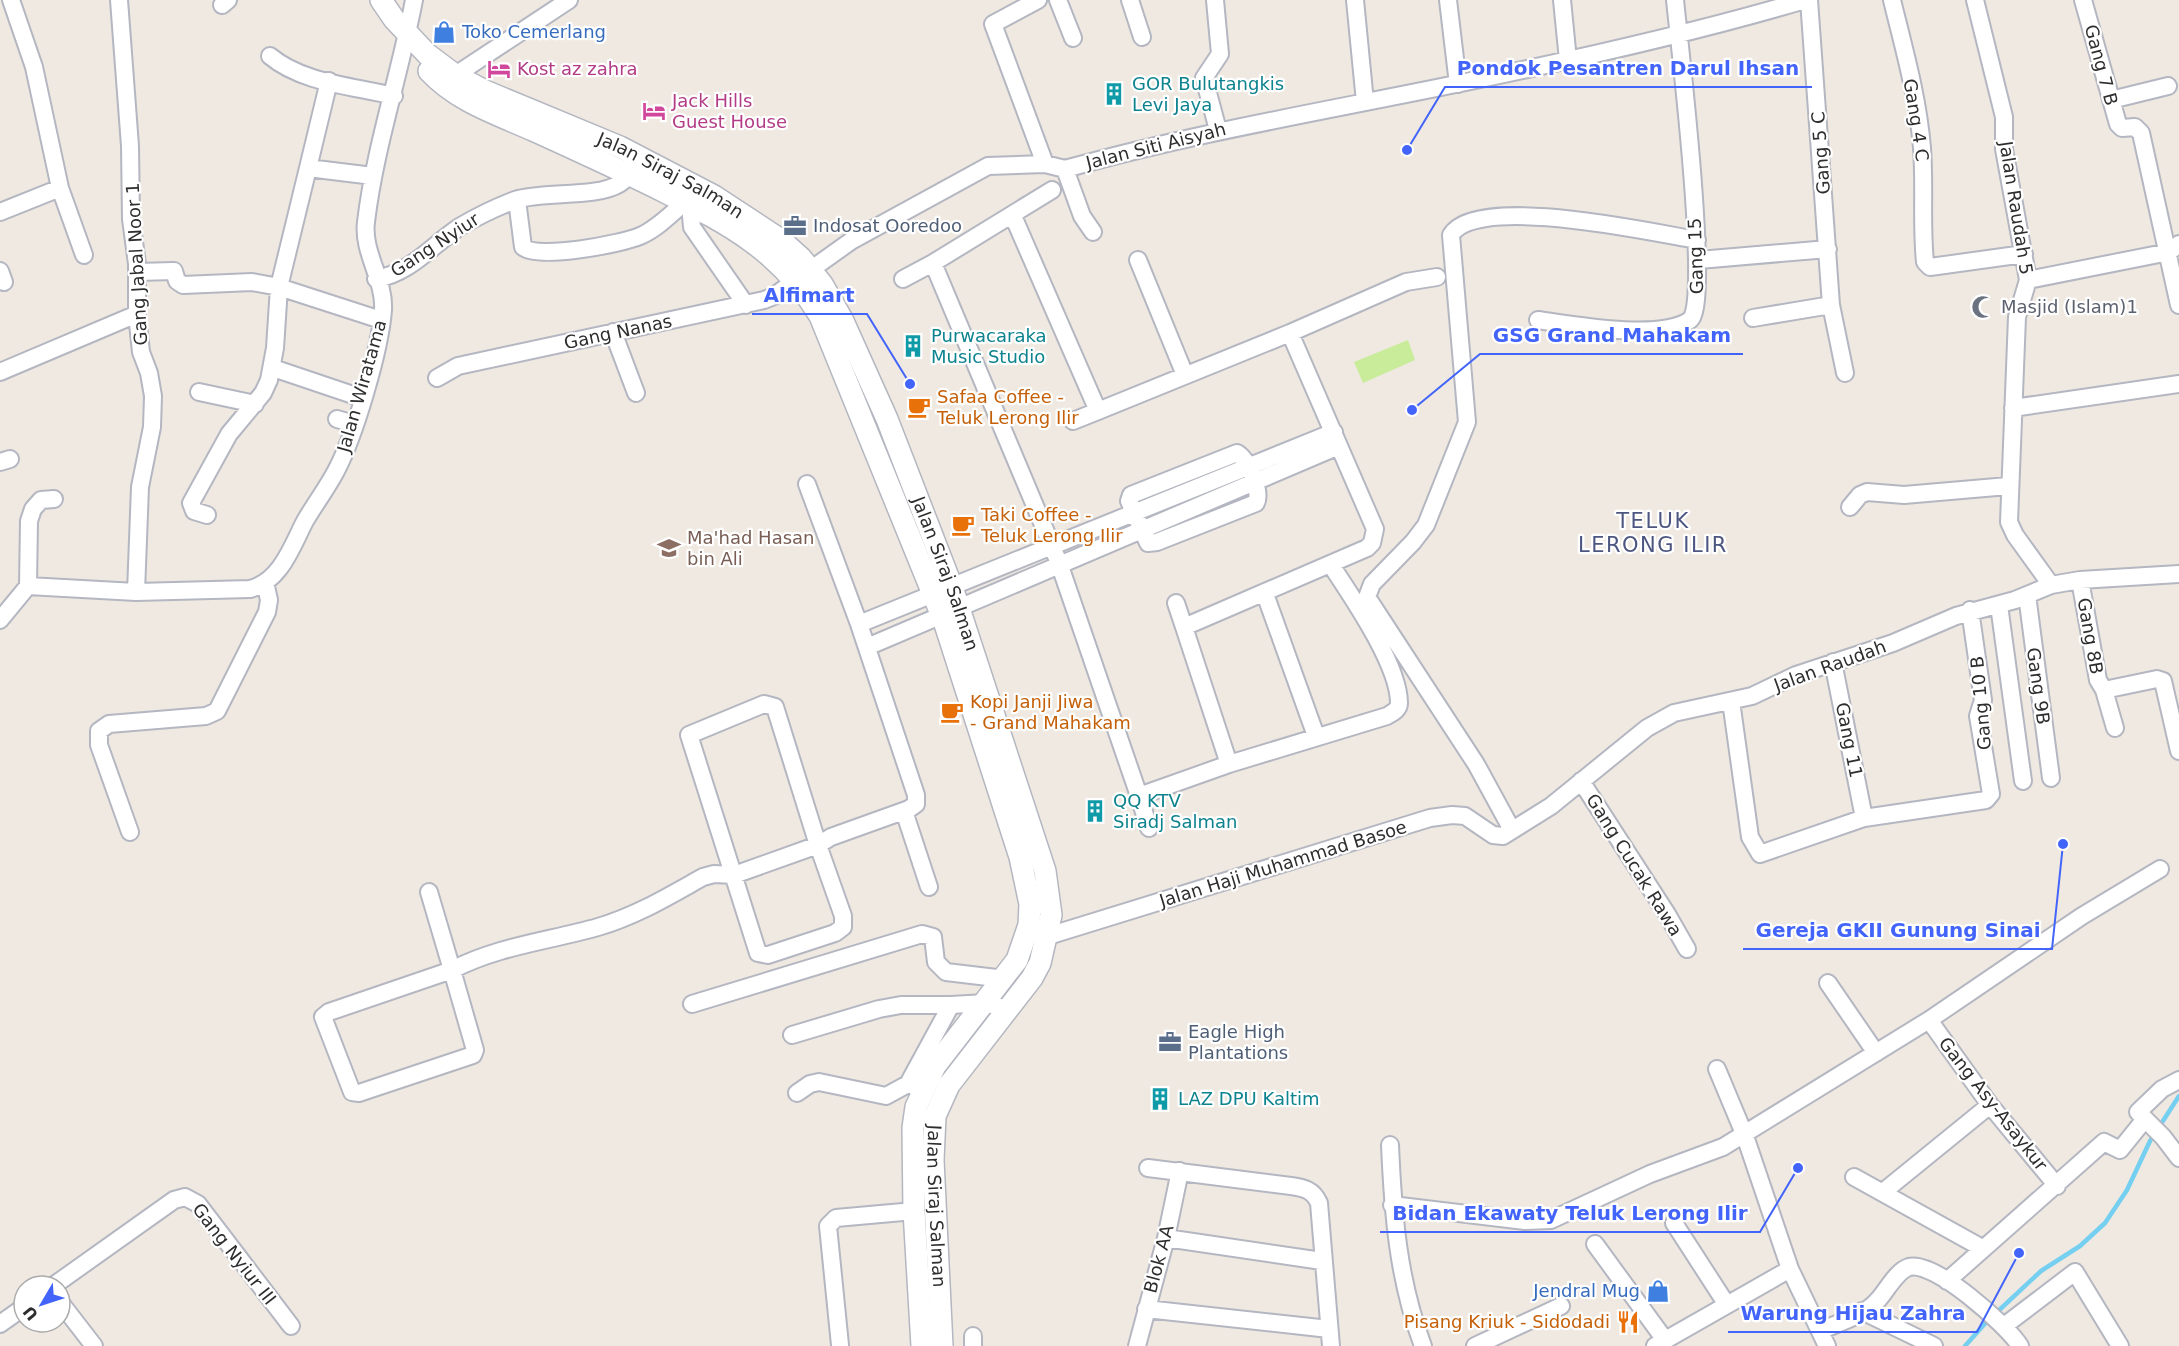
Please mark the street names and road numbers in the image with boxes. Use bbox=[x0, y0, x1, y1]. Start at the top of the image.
street label: Gang 7 B bbox=[2081, 22, 2122, 108]
street label: Gang 4 C bbox=[1900, 77, 1933, 163]
street label: Gang 5 C bbox=[1807, 111, 1834, 195]
street label: Jalan Siti Aisyah bbox=[1083, 118, 1228, 173]
street label: Jalan Siraj Salman bbox=[593, 127, 748, 223]
street label: Jalan Raudah 5 bbox=[1995, 139, 2037, 276]
street label: Gang Jabal Noor 1 bbox=[122, 182, 151, 346]
street label: Gang Nyiur bbox=[386, 208, 483, 281]
street label: Gang 15 bbox=[1684, 217, 1707, 295]
street label: Gang Nanas bbox=[562, 310, 674, 353]
street label: Jalan Wiratama bbox=[332, 317, 390, 456]
street label: Jalan Siraj Salman bbox=[908, 492, 983, 653]
street label: Gang 8B bbox=[2073, 596, 2108, 676]
street label: Jalan Raudah bbox=[1770, 635, 1889, 696]
street label: Gang 9B bbox=[2023, 646, 2054, 726]
street label: Gang 10 B bbox=[1966, 655, 1995, 751]
street label: Gang 11 bbox=[1832, 700, 1867, 779]
street label: Gang Cucak Rawa bbox=[1582, 790, 1687, 940]
street label: Jalan Haji Muhammad Basoe bbox=[1156, 816, 1409, 911]
street label: Gang Asy-Asaykur bbox=[1935, 1033, 2052, 1175]
street label: Jalan Siraj Salman bbox=[923, 1123, 950, 1288]
street label: Gang Nyiur III bbox=[188, 1199, 281, 1309]
street label: Blok AA bbox=[1139, 1222, 1178, 1295]

